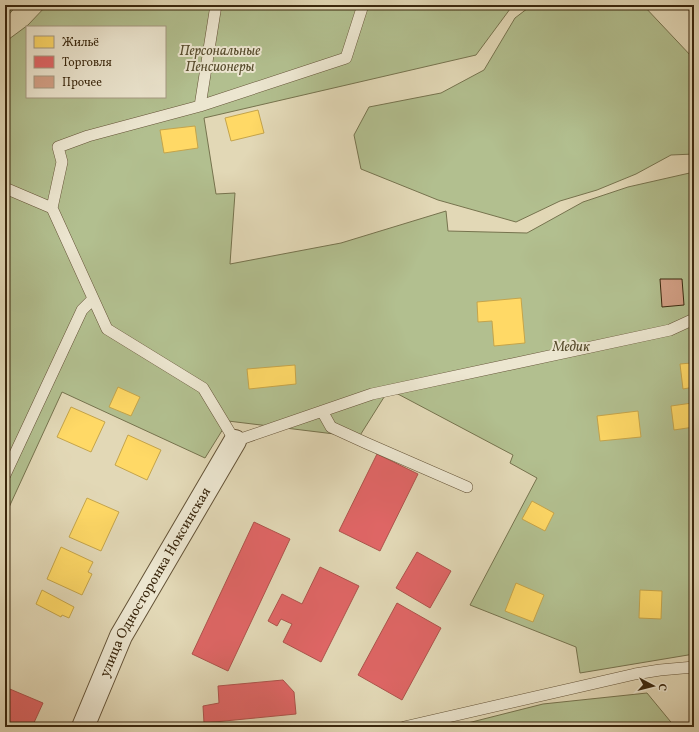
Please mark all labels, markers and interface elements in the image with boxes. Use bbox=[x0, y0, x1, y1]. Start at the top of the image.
legend bbox=[26, 26, 166, 98]
text: Жильё bbox=[62, 35, 99, 51]
park label: Персональные Пенсионеры bbox=[180, 42, 260, 77]
text: Торговля bbox=[62, 55, 112, 71]
text: Прочее bbox=[62, 75, 102, 91]
park label: Медик bbox=[551, 338, 590, 357]
street label: улица Односторонка Ноксинская bbox=[95, 484, 215, 680]
north arrow bbox=[633, 666, 673, 706]
text: С bbox=[654, 683, 669, 691]

